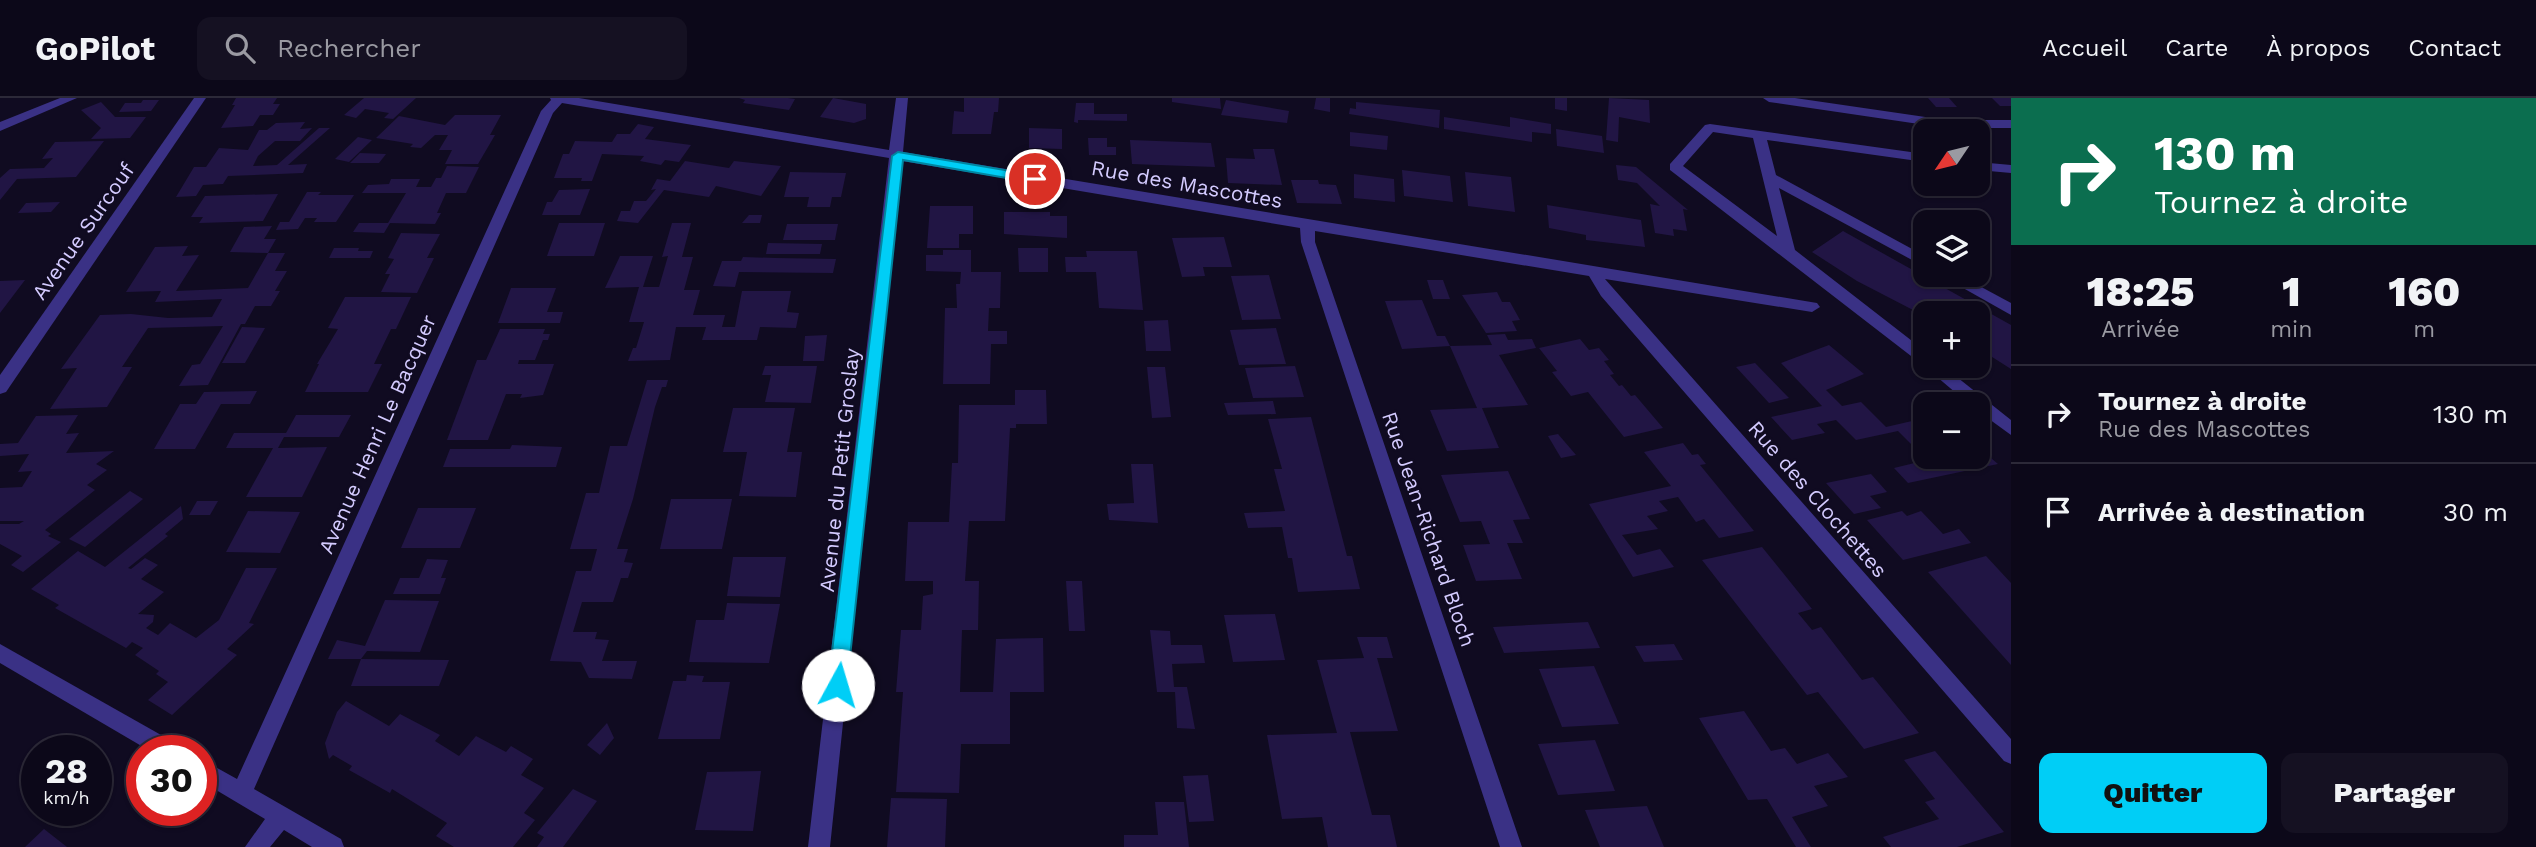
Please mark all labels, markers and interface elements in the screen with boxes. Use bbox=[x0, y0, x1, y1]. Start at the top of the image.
search box bbox=[197, 17, 687, 80]
text: GoPilot bbox=[35, 29, 155, 68]
icon: search bbox=[221, 29, 259, 67]
text: Rechercher bbox=[277, 33, 421, 63]
text: Accueil bbox=[2042, 34, 2127, 62]
text: Carte bbox=[2165, 34, 2228, 62]
text: À propos bbox=[2266, 34, 2370, 62]
text: Contact bbox=[2408, 34, 2501, 62]
north arrow bbox=[1913, 119, 1990, 196]
map controls bbox=[1913, 119, 1990, 469]
text: 130 m bbox=[2154, 124, 2296, 182]
icon: right bbox=[2039, 126, 2130, 217]
pin bbox=[1005, 149, 1065, 209]
street label: Rue des Mascottes bbox=[1089, 155, 1285, 213]
street label: Avenue Surcouf bbox=[26, 158, 140, 304]
icon: arrive bbox=[1016, 160, 1054, 198]
text: Tournez à droite bbox=[2154, 183, 2409, 221]
button: layers bbox=[1913, 210, 1990, 287]
text: 18:25 bbox=[2087, 267, 2194, 316]
text: 1 bbox=[2282, 267, 2301, 316]
text: 160 bbox=[2388, 267, 2460, 316]
button: + bbox=[1913, 301, 1990, 378]
street label: Avenue Henri Le Bacquer bbox=[313, 310, 441, 557]
text: Arrivée bbox=[2101, 316, 2180, 343]
text: min bbox=[2270, 316, 2312, 343]
text: m bbox=[2413, 316, 2435, 343]
street label: Avenue du Petit Groslay bbox=[814, 347, 864, 593]
text: Tournez à droite bbox=[2098, 386, 2307, 416]
button: − bbox=[1913, 392, 1990, 469]
icon: right bbox=[2039, 395, 2077, 433]
text: 130 m bbox=[2433, 399, 2508, 429]
street label: Rue Jean-Richard Bloch bbox=[1377, 408, 1481, 650]
street label: Rue des Clochettes bbox=[1743, 416, 1893, 582]
text: Rue des Mascottes bbox=[2098, 416, 2310, 443]
icon: arrive bbox=[2039, 493, 2077, 531]
text: Arrivée à destination bbox=[2098, 497, 2365, 527]
text: 30 m bbox=[2443, 497, 2508, 527]
position arrow bbox=[801, 648, 875, 722]
speed limit sign: 30 bbox=[126, 735, 217, 826]
text: 28 bbox=[45, 750, 88, 792]
button: Quitter bbox=[2039, 753, 2267, 833]
button: Partager bbox=[2281, 753, 2508, 833]
text: km/h bbox=[43, 787, 90, 808]

